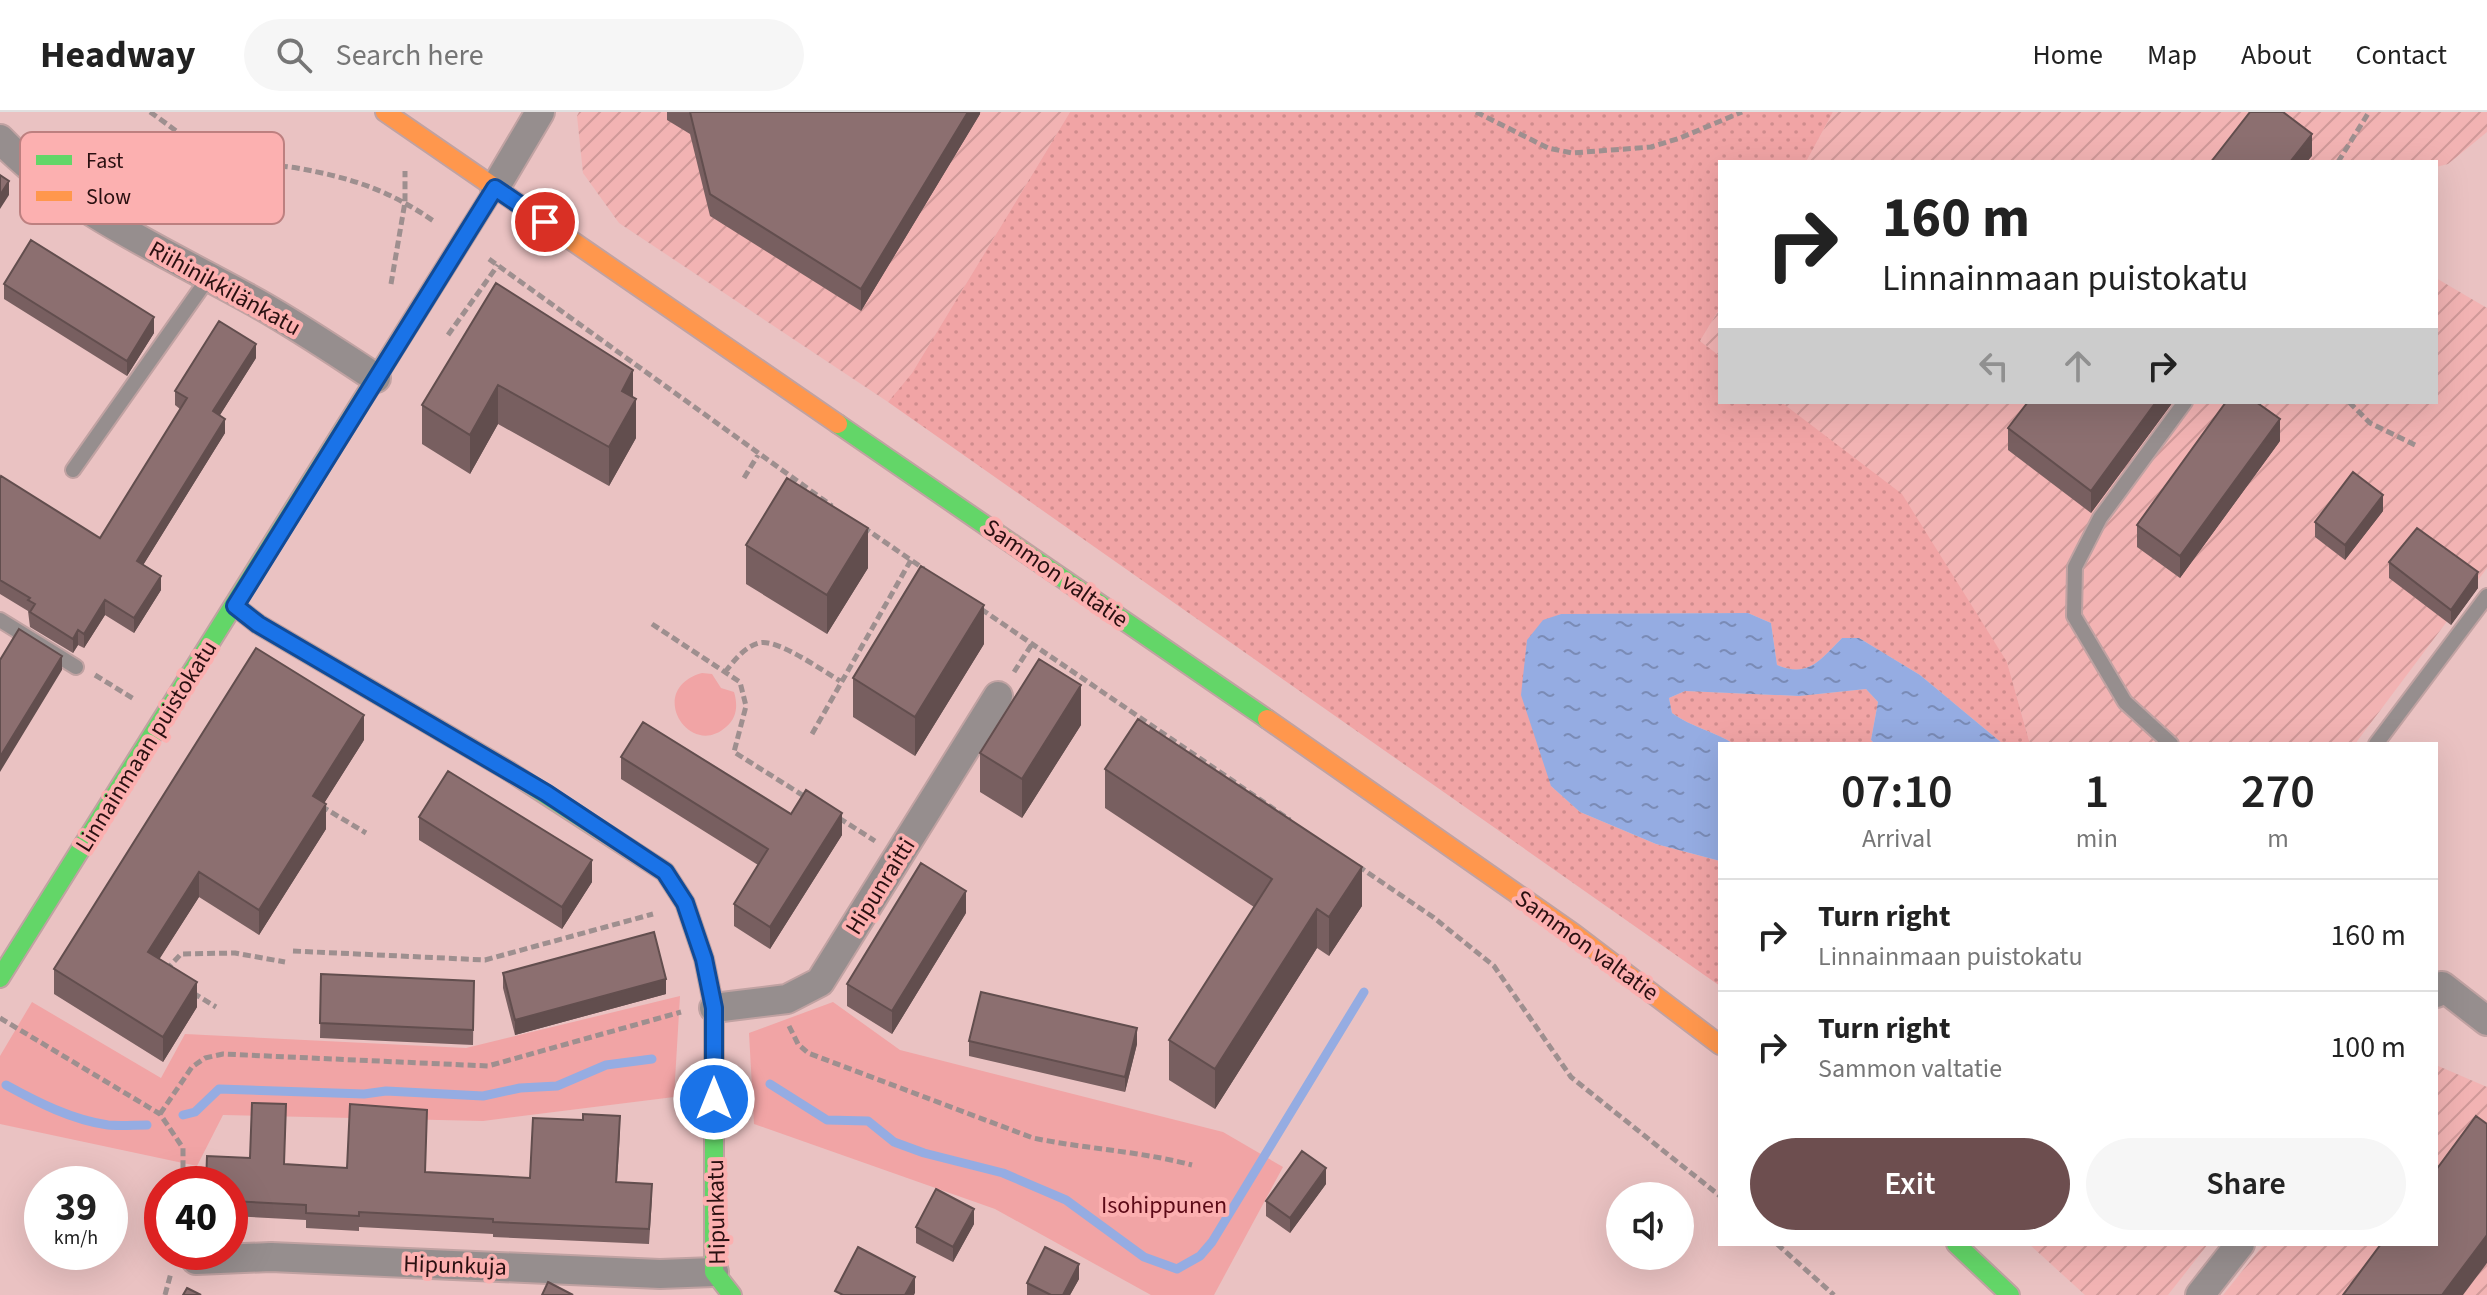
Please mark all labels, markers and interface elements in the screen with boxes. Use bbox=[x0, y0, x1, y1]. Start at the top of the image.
search box bbox=[244, 19, 804, 91]
text: Headway bbox=[40, 28, 196, 82]
icon: search bbox=[272, 33, 316, 77]
text: Search here bbox=[336, 34, 484, 77]
text: Home bbox=[2032, 35, 2103, 75]
text: Map bbox=[2147, 35, 2197, 75]
text: About bbox=[2241, 35, 2312, 75]
text: Contact bbox=[2356, 35, 2447, 75]
legend bbox=[20, 132, 284, 224]
text: Fast bbox=[86, 145, 124, 177]
text: 160 m bbox=[1882, 179, 2030, 258]
text: Slow bbox=[86, 181, 131, 213]
pin bbox=[511, 188, 579, 256]
icon: right bbox=[1750, 192, 1854, 296]
icon: arrive bbox=[523, 200, 567, 244]
street label: Riihinikkilänkatu bbox=[142, 232, 307, 345]
text: Linnainmaan puistokatu bbox=[1882, 253, 2248, 304]
icon: left bbox=[1972, 344, 2016, 388]
icon: ahead bbox=[2056, 344, 2100, 388]
icon: right bbox=[2140, 344, 2184, 388]
street label: Sammon valtatie bbox=[976, 510, 1135, 636]
street label: Linnainmaan puistokatu bbox=[67, 633, 226, 859]
text: 07:10 bbox=[1841, 758, 1953, 826]
text: 1 bbox=[2085, 758, 2109, 826]
text: 270 bbox=[2241, 758, 2315, 826]
text: Arrival bbox=[1862, 820, 1932, 857]
text: min bbox=[2076, 820, 2118, 857]
text: m bbox=[2267, 820, 2289, 857]
street label: Hipunraitti bbox=[837, 831, 924, 942]
street label: Sammon valtatie bbox=[1508, 881, 1666, 1009]
text: Turn right bbox=[1818, 895, 1950, 938]
icon: right bbox=[1750, 913, 1794, 957]
text: 160 m bbox=[2330, 914, 2406, 957]
text: Linnainmaan puistokatu bbox=[1818, 938, 2083, 975]
text: Turn right bbox=[1818, 1007, 1950, 1050]
icon: right bbox=[1750, 1025, 1794, 1069]
text: 100 m bbox=[2330, 1026, 2406, 1069]
text: Sammon valtatie bbox=[1818, 1050, 2002, 1087]
position arrow bbox=[672, 1057, 756, 1141]
button: Exit bbox=[1750, 1138, 2070, 1230]
button: Share bbox=[2086, 1138, 2406, 1230]
street label: Hipunkatu bbox=[698, 1159, 735, 1265]
speed limit sign: 40 bbox=[144, 1166, 248, 1270]
text: 39 bbox=[55, 1179, 97, 1236]
map controls bbox=[1606, 1182, 1694, 1270]
button: sound bbox=[1606, 1182, 1694, 1270]
park label: Isohippunen bbox=[1101, 1188, 1227, 1223]
text: km/h bbox=[54, 1224, 98, 1252]
street label: Hipunkuja bbox=[403, 1246, 507, 1285]

